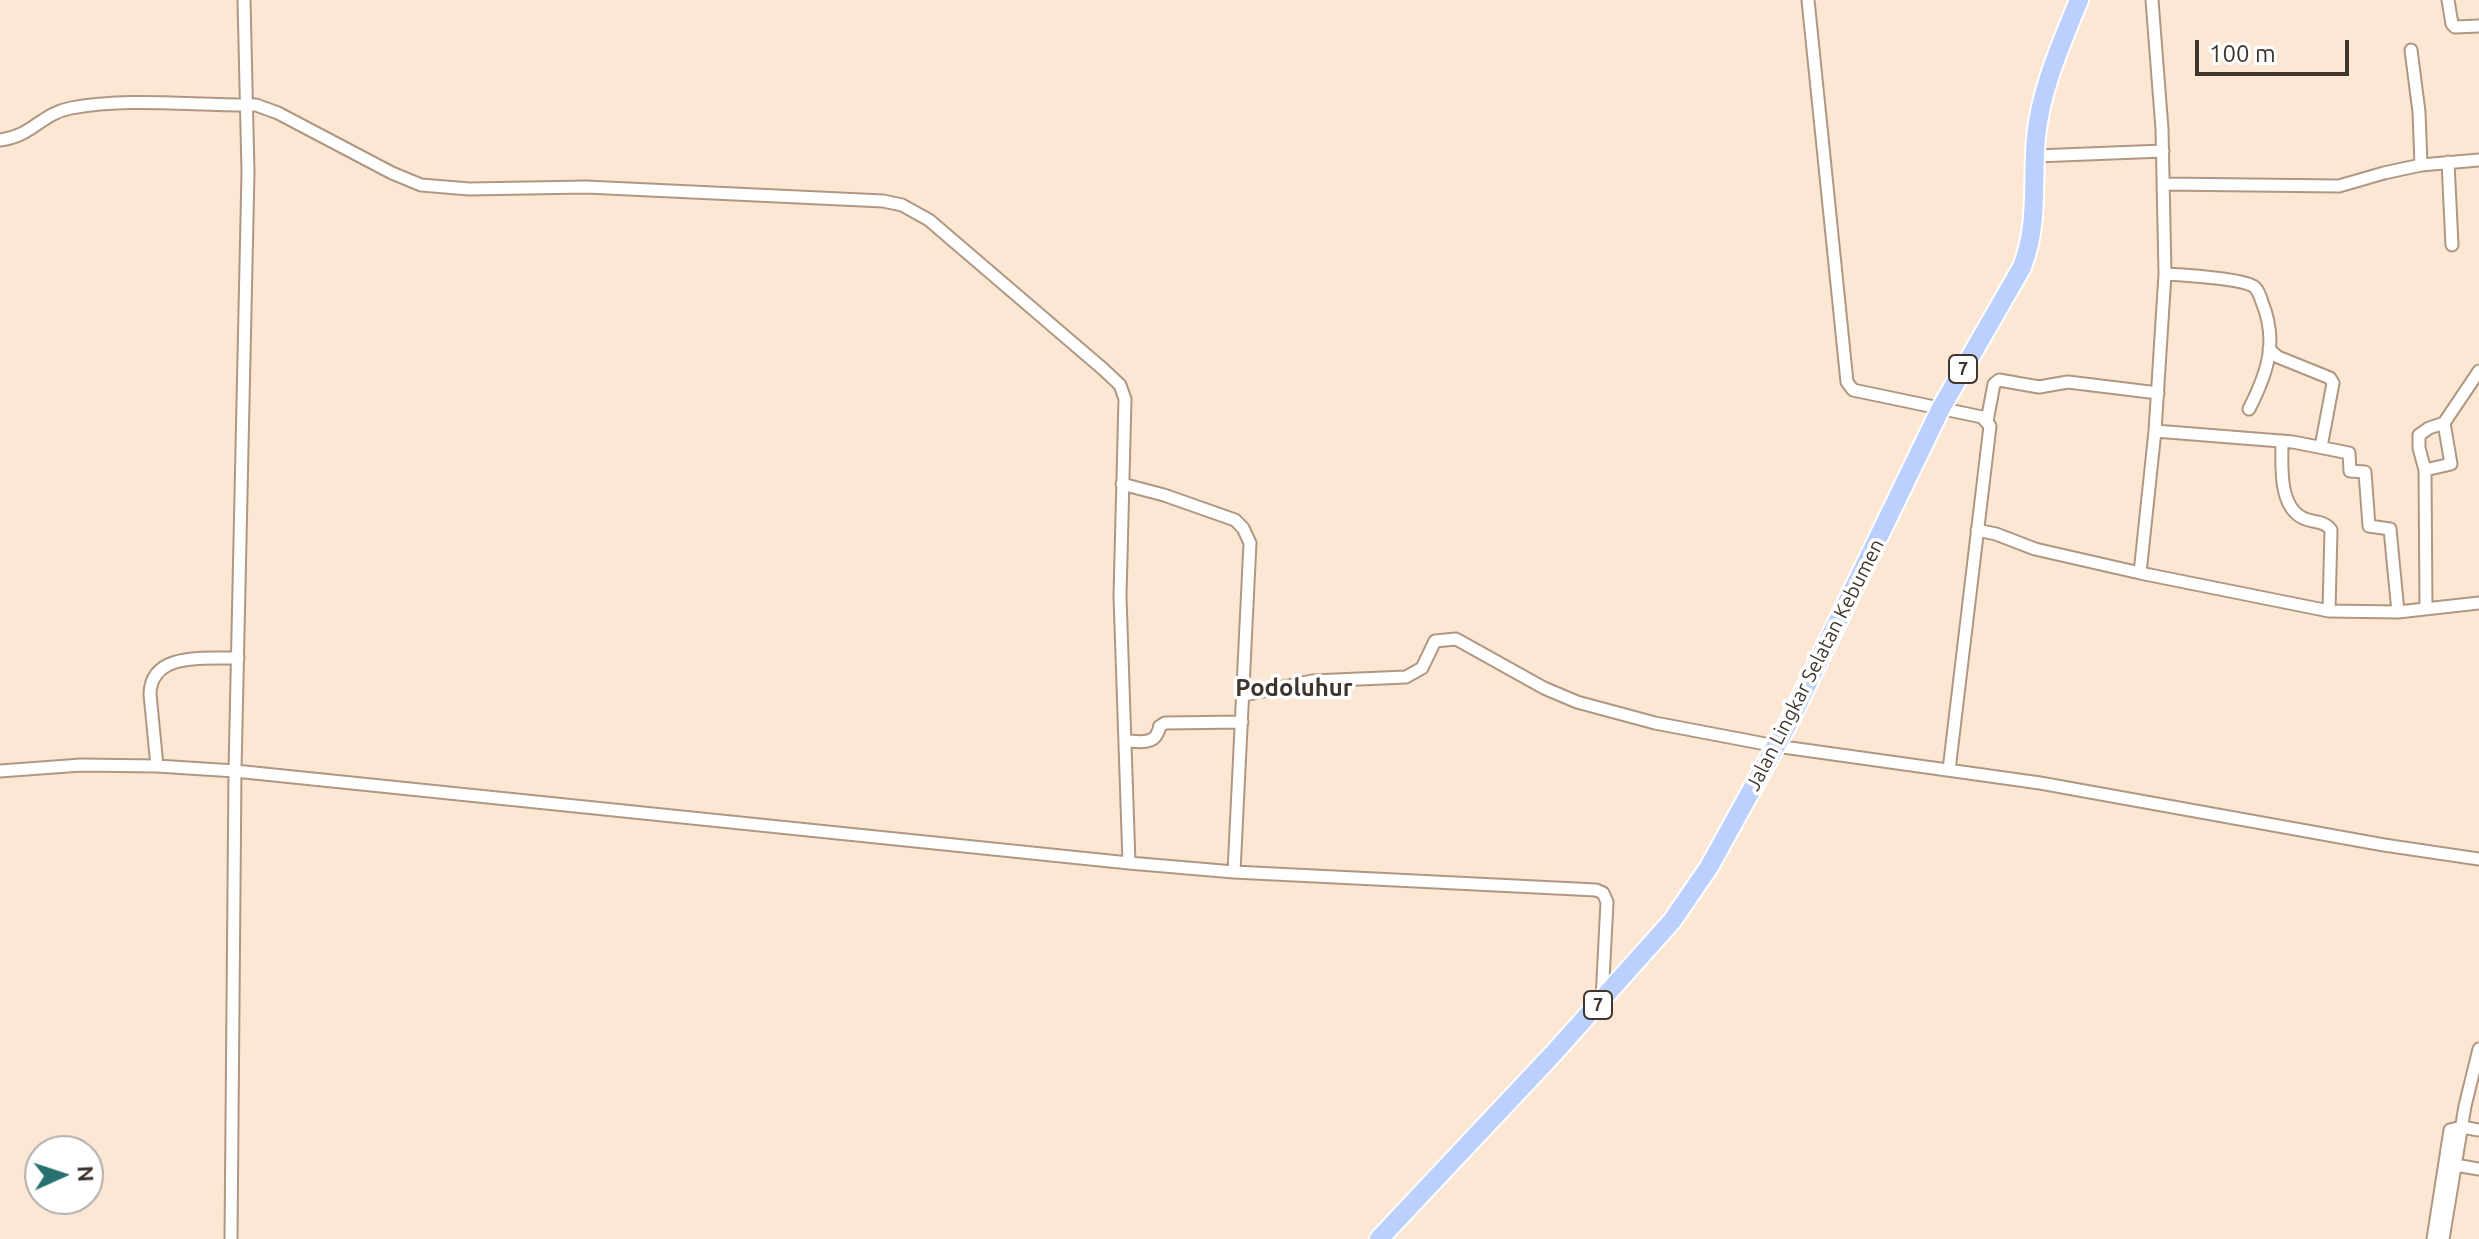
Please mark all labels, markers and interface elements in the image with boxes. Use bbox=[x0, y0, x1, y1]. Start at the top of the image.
scale bar bbox=[2199, 24, 2353, 74]
text: 100 m bbox=[2209, 40, 2276, 67]
road number: 7 bbox=[1949, 355, 1977, 383]
street label: Jalan Lingkar Selatan Kebumen bbox=[1741, 535, 1889, 795]
district label: Podoluhur bbox=[1235, 674, 1353, 702]
road number: 7 bbox=[1584, 991, 1612, 1019]
north arrow bbox=[24, 1135, 104, 1215]
text: N bbox=[74, 1165, 99, 1183]

